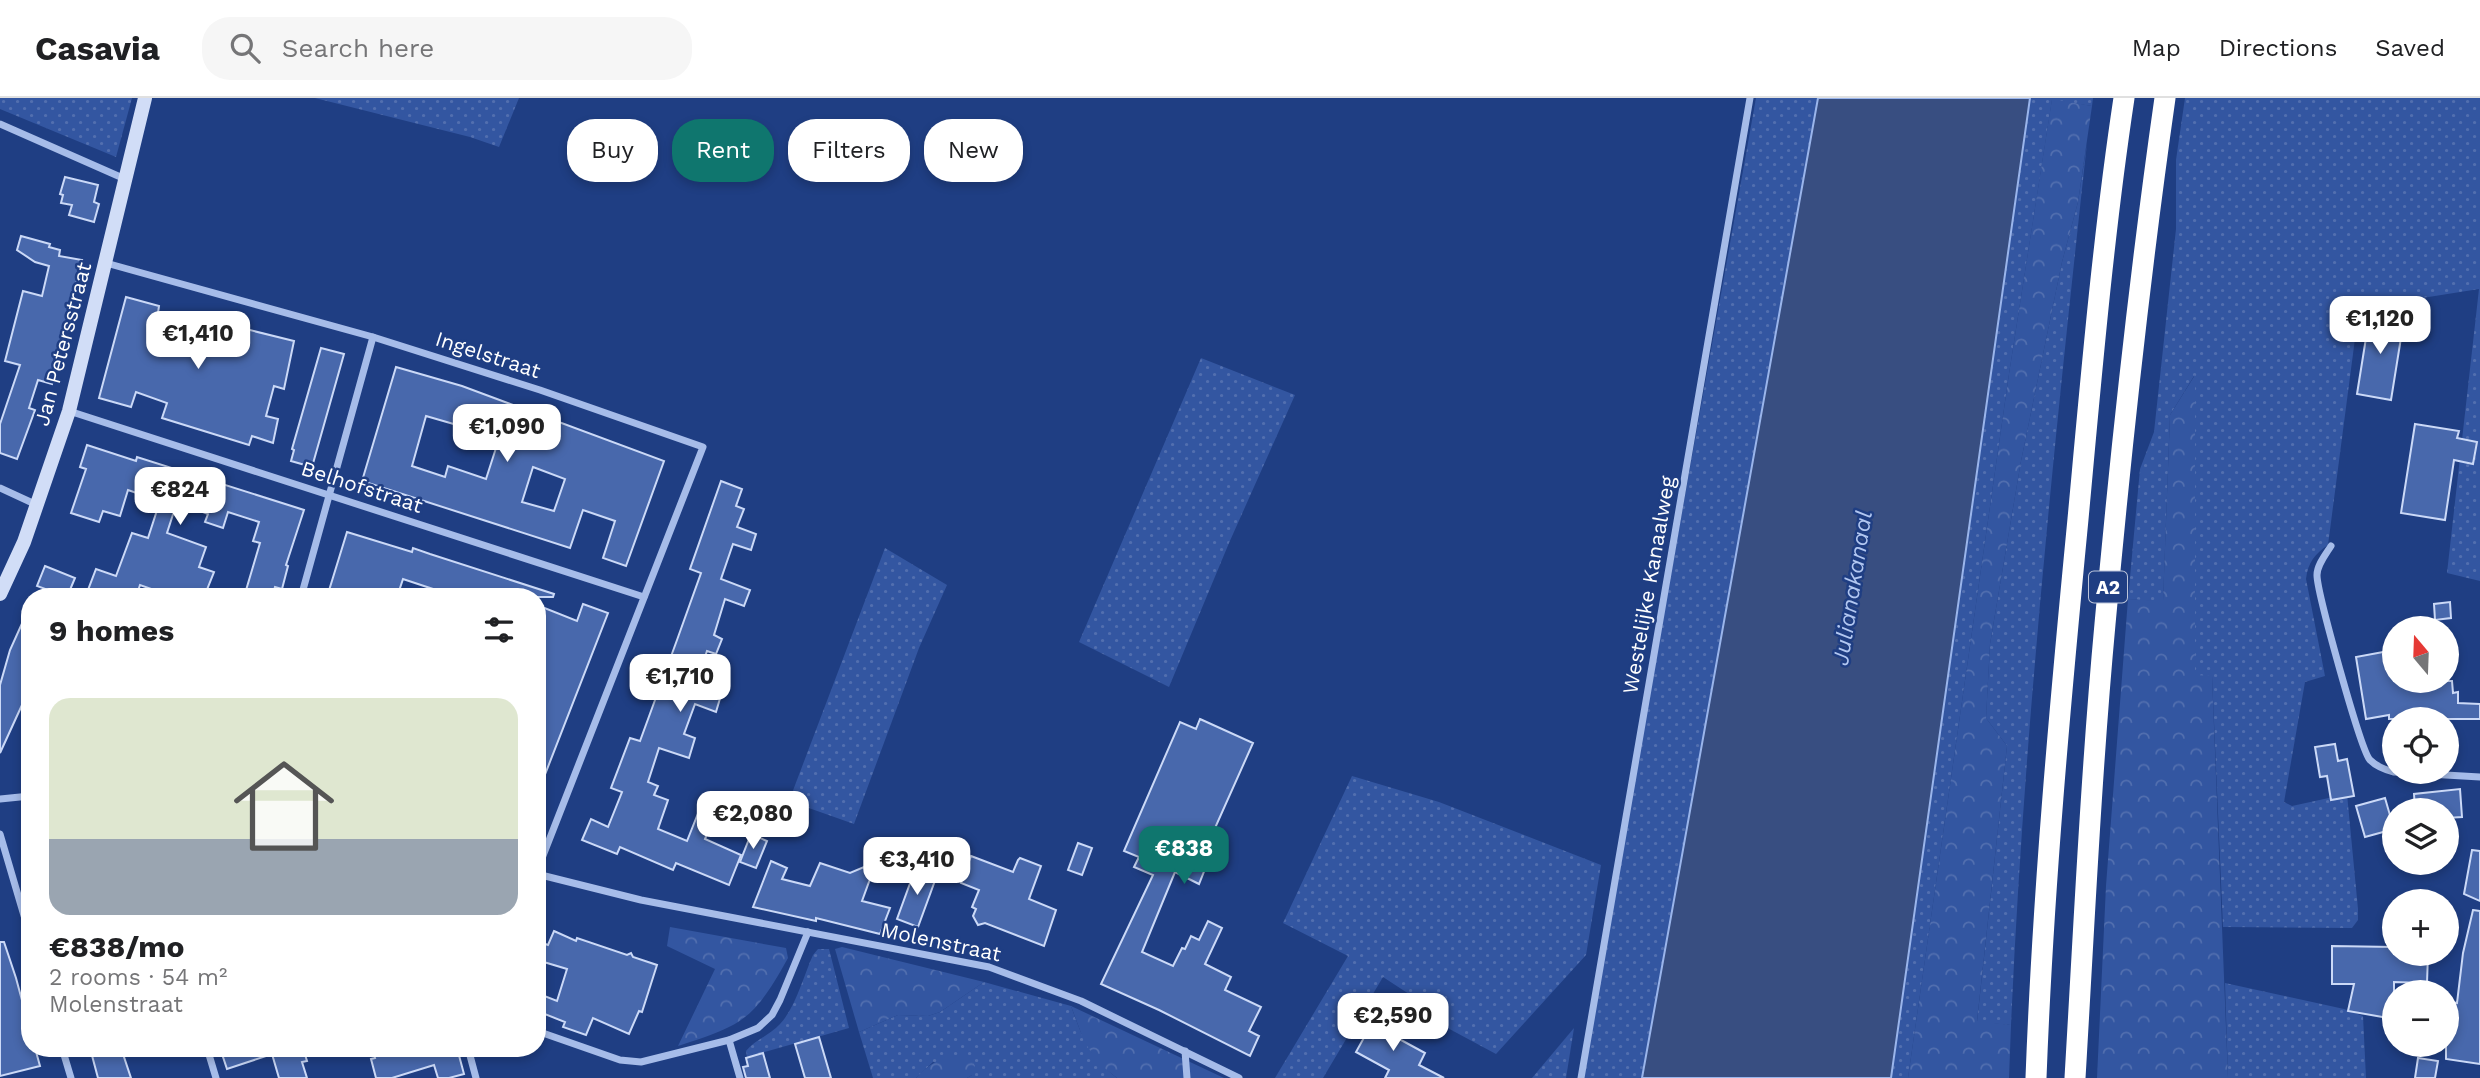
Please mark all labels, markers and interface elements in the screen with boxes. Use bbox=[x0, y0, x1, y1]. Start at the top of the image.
search box bbox=[202, 17, 692, 80]
text: Casavia bbox=[35, 29, 160, 68]
icon: search bbox=[226, 29, 264, 67]
text: Search here bbox=[282, 33, 434, 63]
text: Map bbox=[2132, 34, 2181, 62]
text: Directions bbox=[2219, 34, 2337, 62]
text: Saved bbox=[2375, 34, 2445, 62]
chip: Buy bbox=[567, 119, 658, 182]
chip: Rent bbox=[672, 119, 774, 182]
chip: Filters bbox=[788, 119, 910, 182]
chip: New bbox=[924, 119, 1023, 182]
street label: Jan Petersstraat bbox=[29, 259, 96, 428]
pin: €1,120 bbox=[2323, 296, 2437, 356]
text: €1,120 bbox=[2346, 305, 2414, 332]
pin: €1,410 bbox=[141, 312, 255, 371]
text: €1,410 bbox=[162, 320, 234, 347]
street label: Ingelstraat bbox=[432, 326, 544, 383]
pin: €1,090 bbox=[450, 404, 564, 464]
text: €1,090 bbox=[469, 413, 545, 440]
street label: Belhofstraat bbox=[298, 455, 426, 518]
pin: €824 bbox=[139, 468, 221, 527]
street label: Westelijke Kanaalweg bbox=[1617, 473, 1680, 696]
text: €824 bbox=[151, 476, 209, 503]
water label: Julianakanaal bbox=[1827, 509, 1878, 667]
road number: A2 bbox=[2089, 572, 2127, 602]
icon: filters bbox=[480, 611, 518, 649]
text: 9 homes bbox=[49, 613, 174, 648]
north arrow bbox=[2382, 616, 2459, 693]
map controls bbox=[2382, 616, 2459, 1057]
pin: €1,710 bbox=[623, 654, 737, 714]
text: €1,710 bbox=[646, 663, 714, 690]
button: locate bbox=[2382, 707, 2459, 784]
icon: home bbox=[221, 743, 347, 869]
pin: €2,080 bbox=[696, 792, 810, 851]
button: layers bbox=[2382, 798, 2459, 875]
text: €2,080 bbox=[713, 800, 793, 827]
pin: €838 bbox=[1143, 826, 1225, 886]
text: €838 bbox=[1155, 835, 1213, 862]
pin: €3,410 bbox=[860, 838, 974, 897]
text: €3,410 bbox=[879, 846, 955, 873]
button: + bbox=[2382, 889, 2459, 966]
street label: Molenstraat bbox=[879, 917, 1004, 966]
text: €838/mo bbox=[49, 929, 184, 964]
text: 2 rooms · 54 m² bbox=[49, 964, 227, 991]
button: − bbox=[2382, 980, 2459, 1057]
text: Molenstraat bbox=[49, 991, 183, 1018]
pin: €2,590 bbox=[1336, 993, 1450, 1053]
text: €2,590 bbox=[1354, 1002, 1432, 1029]

